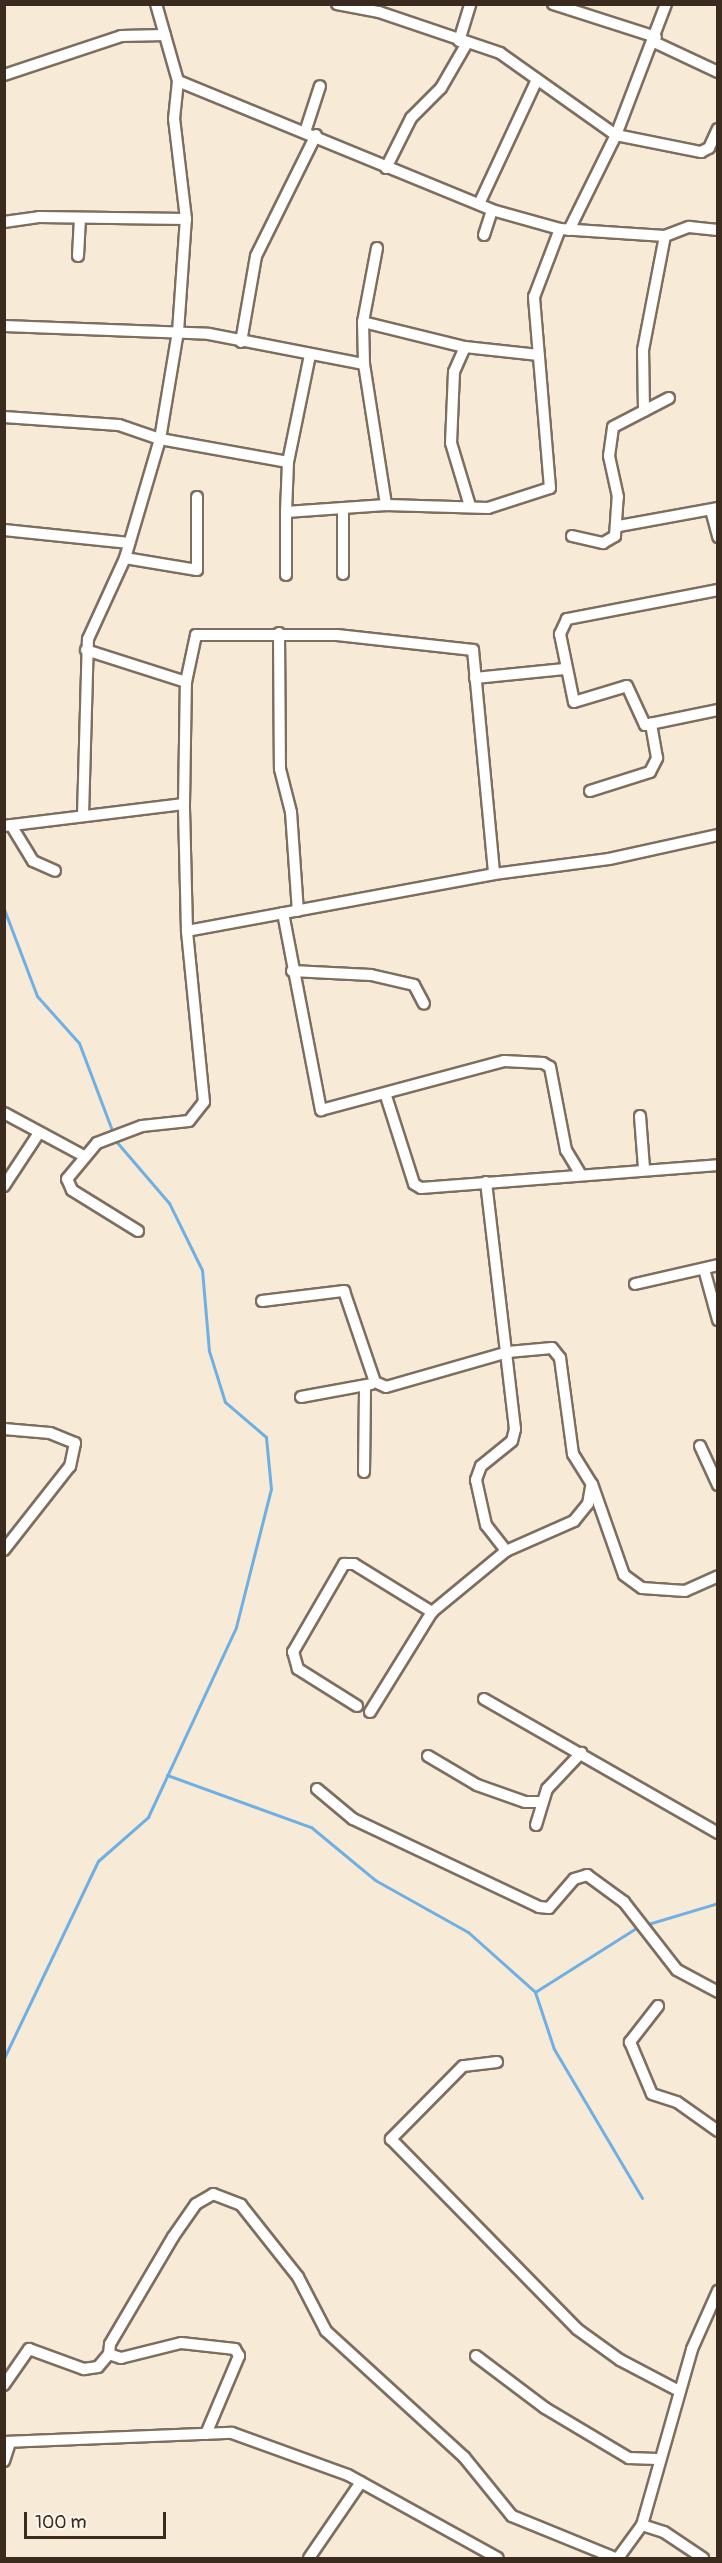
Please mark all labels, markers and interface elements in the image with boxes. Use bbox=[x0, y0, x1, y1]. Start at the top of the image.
scale bar bbox=[27, 2500, 170, 2538]
text: 100 m bbox=[35, 2511, 87, 2534]

